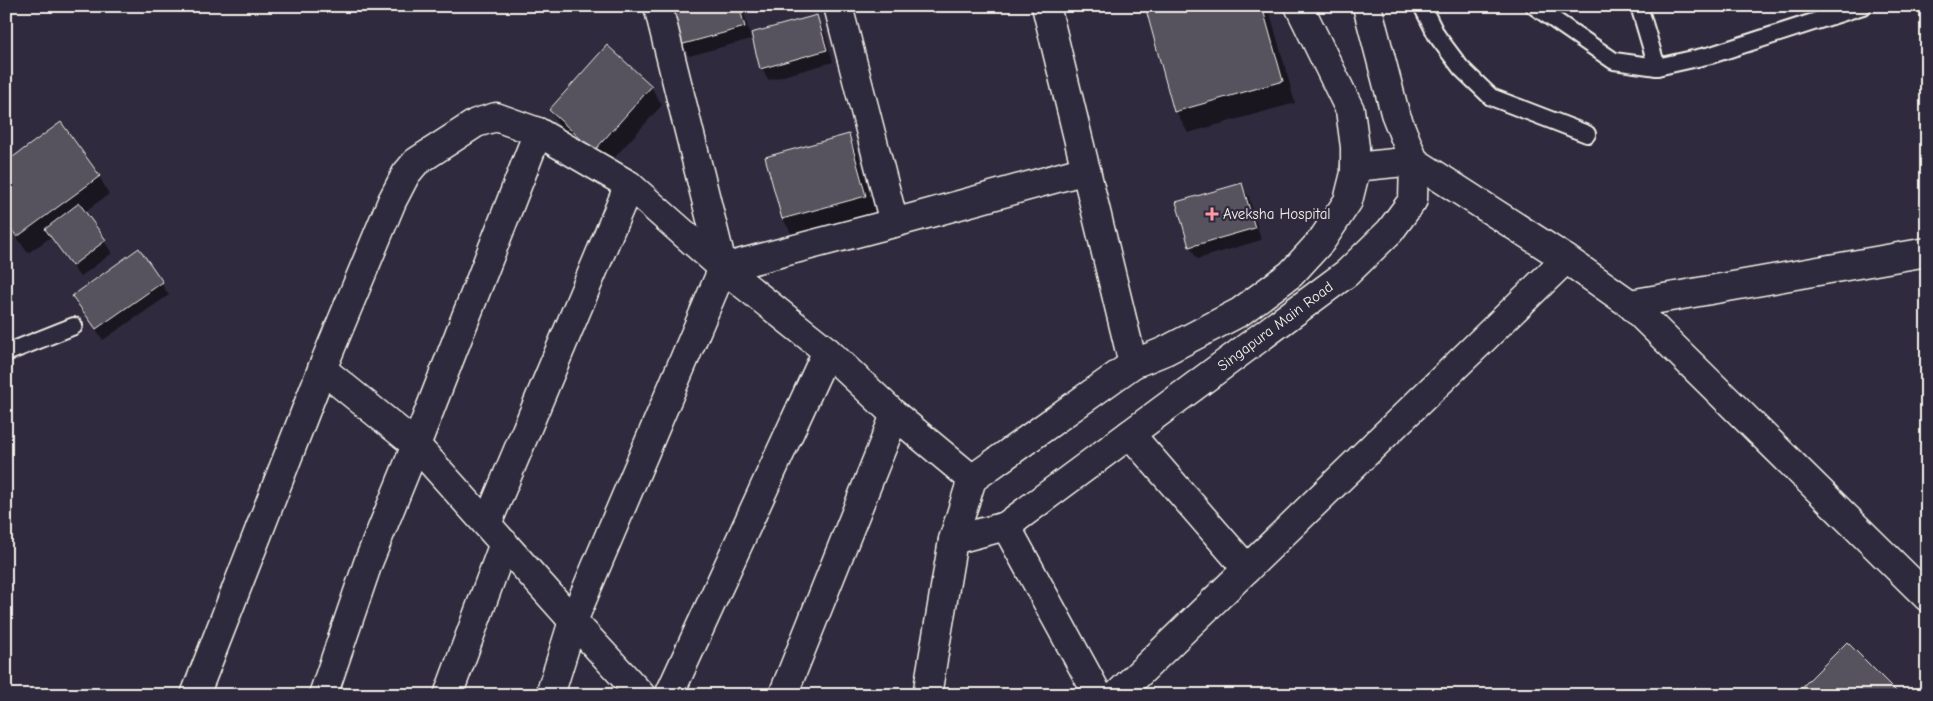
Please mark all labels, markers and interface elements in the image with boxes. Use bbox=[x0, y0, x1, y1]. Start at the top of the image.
place label: Aveksha Hospital bbox=[1223, 205, 1331, 223]
marker: Aveksha Hospital bbox=[1205, 207, 1219, 221]
street label: Singapura Main Road bbox=[1214, 278, 1336, 375]

